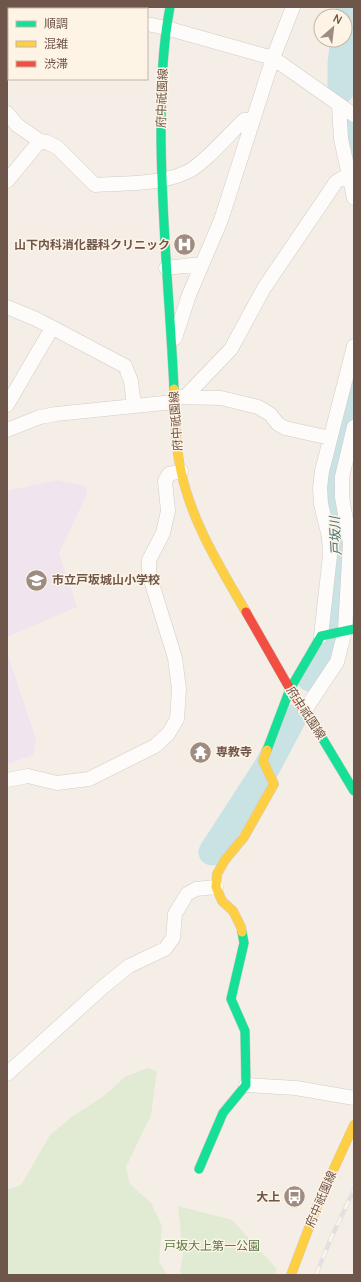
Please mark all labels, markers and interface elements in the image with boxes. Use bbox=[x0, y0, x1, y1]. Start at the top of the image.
legend bbox=[8, 8, 148, 80]
north arrow bbox=[313, 8, 353, 48]
text: N bbox=[331, 10, 345, 27]
text: 順調 bbox=[44, 15, 68, 32]
text: 混雑 bbox=[44, 35, 68, 52]
text: 渋滞 bbox=[44, 55, 68, 72]
street label: 府中祇園線 bbox=[152, 68, 171, 128]
hospital icon: 山下内科消化器科クリニック bbox=[172, 232, 198, 258]
place label: 山下内科消化器科クリニック bbox=[14, 236, 170, 253]
street label: 府中祇園線 bbox=[165, 391, 186, 452]
water label: 戸坂川 bbox=[325, 514, 345, 556]
school or university icon: 市立戸坂城山小学校 bbox=[24, 567, 50, 593]
place label: 市立戸坂城山小学校 bbox=[52, 571, 160, 588]
street label: 府中祇園線 bbox=[283, 683, 330, 743]
temple icon: 専教寺 bbox=[187, 739, 213, 765]
place label: 専教寺 bbox=[216, 743, 252, 760]
street label: 府中祇園線 bbox=[301, 1168, 340, 1230]
bus stop icon: 大上 bbox=[282, 1184, 308, 1210]
place label: 大上 bbox=[256, 1188, 280, 1205]
park label: 戸坂大上第一公園 bbox=[164, 1237, 260, 1254]

